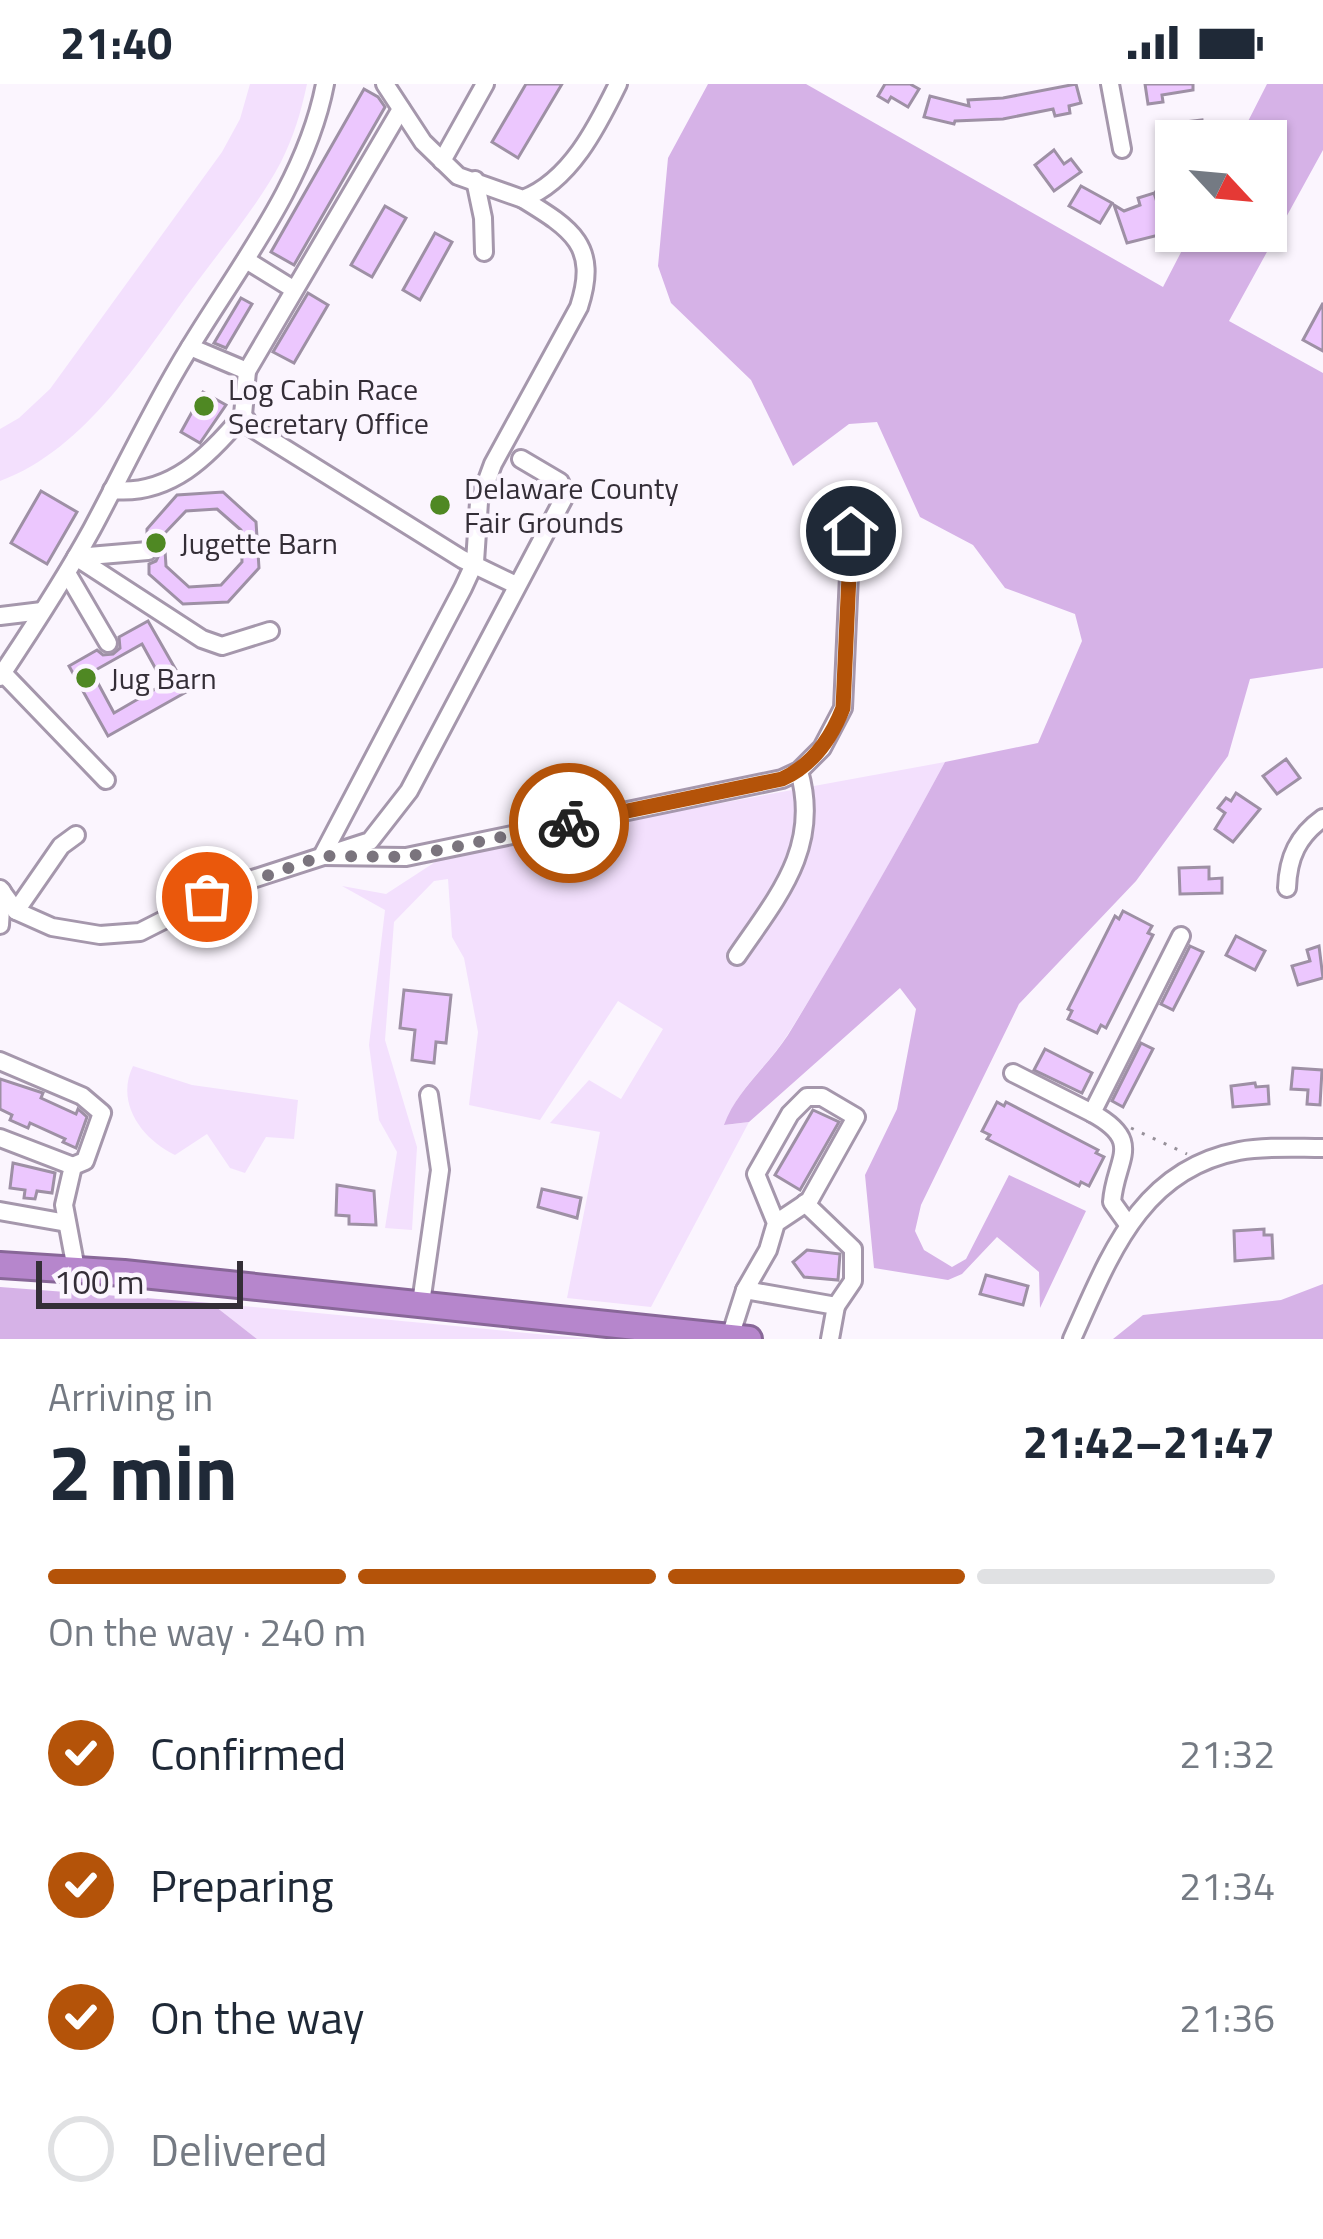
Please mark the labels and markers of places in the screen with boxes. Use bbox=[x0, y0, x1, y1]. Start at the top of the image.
place label: Log Cabin Race Secretary Office bbox=[228, 366, 429, 446]
marker: Log Cabin Race Secretary Office bbox=[191, 393, 217, 419]
place label: Delaware County Fair Grounds bbox=[464, 465, 679, 545]
pin bbox=[800, 480, 902, 582]
marker: Delaware County Fair Grounds bbox=[427, 492, 453, 518]
place label: Jugette Barn bbox=[180, 520, 338, 566]
marker: Jugette Barn bbox=[143, 530, 169, 556]
place label: Jug Barn bbox=[110, 655, 217, 701]
marker: Jug Barn bbox=[73, 665, 99, 691]
pin bbox=[156, 846, 258, 948]

